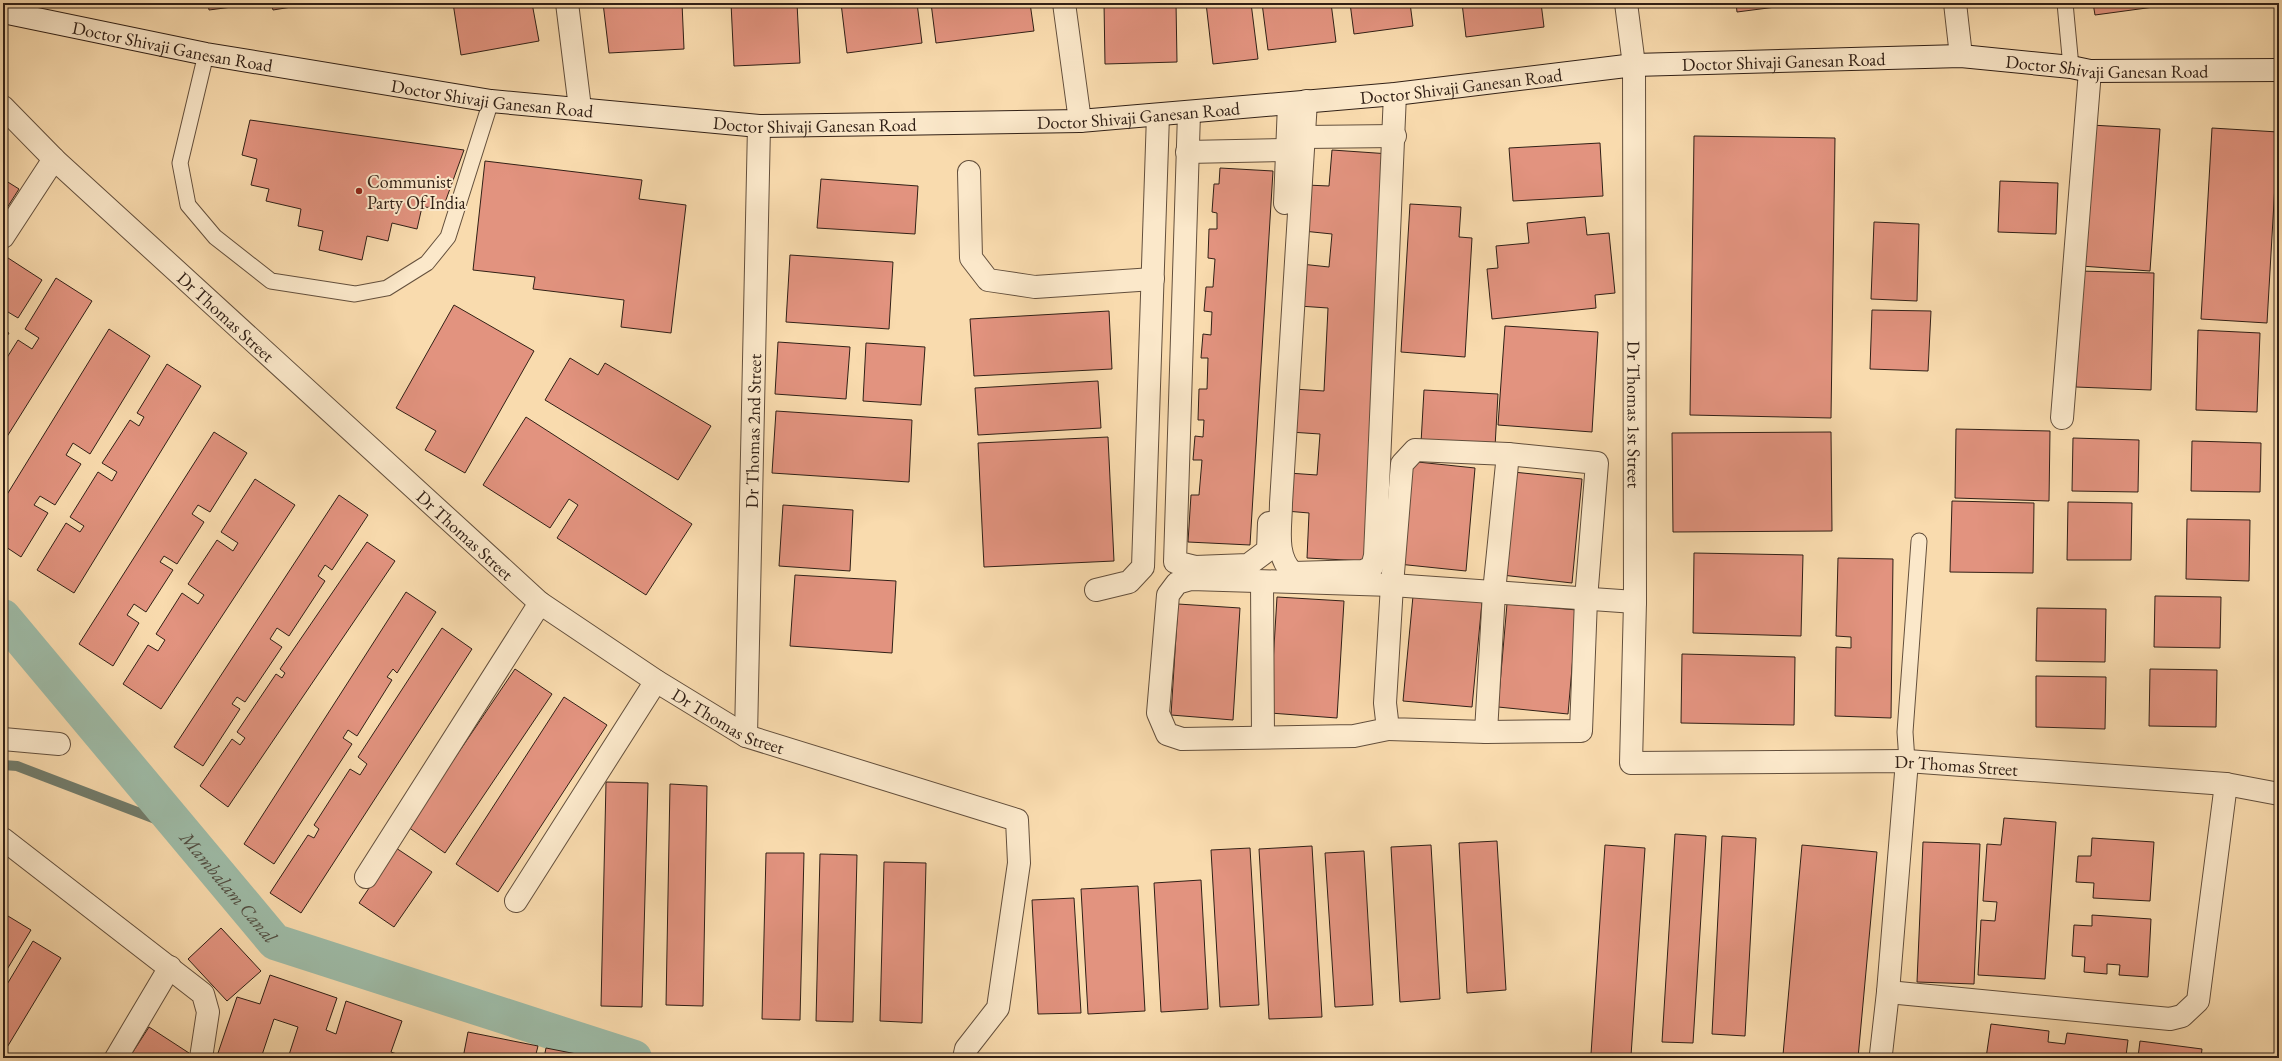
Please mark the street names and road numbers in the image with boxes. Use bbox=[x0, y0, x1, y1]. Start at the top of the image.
street label: Doctor Shivaji Ganesan Road bbox=[70, 15, 275, 76]
street label: Doctor Shivaji Ganesan Road bbox=[1682, 47, 1887, 75]
street label: Doctor Shivaji Ganesan Road bbox=[2004, 49, 2209, 83]
street label: Doctor Shivaji Ganesan Road bbox=[1359, 62, 1564, 108]
street label: Doctor Shivaji Ganesan Road bbox=[390, 73, 595, 122]
street label: Doctor Shivaji Ganesan Road bbox=[1037, 96, 1242, 133]
street label: Doctor Shivaji Ganesan Road bbox=[712, 110, 918, 138]
street label: Dr Thomas Street bbox=[173, 266, 280, 367]
street label: Dr Thomas 1st Street bbox=[1623, 341, 1646, 489]
street label: Dr Thomas 2nd Street bbox=[739, 353, 766, 509]
street label: Dr Thomas Street bbox=[412, 485, 519, 585]
street label: Dr Thomas Street bbox=[668, 682, 787, 759]
street label: Dr Thomas Street bbox=[1895, 749, 2019, 780]

